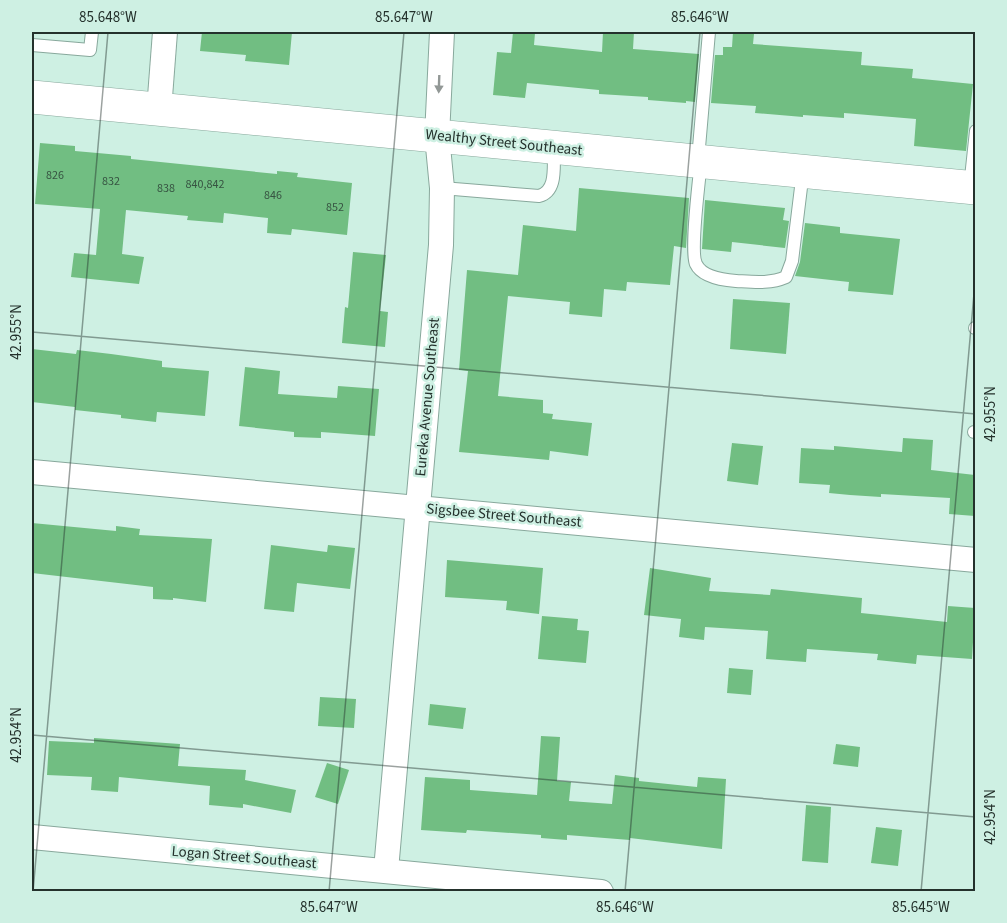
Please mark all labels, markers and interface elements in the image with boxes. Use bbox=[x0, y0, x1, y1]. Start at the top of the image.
text: 85.648°W bbox=[79, 7, 137, 28]
text: 85.647°W bbox=[375, 7, 433, 28]
text: 85.646°W bbox=[671, 7, 729, 28]
one-way arrow bbox=[434, 74, 444, 93]
street label: Wealthy Street Southeast bbox=[424, 124, 583, 161]
house number: 826 bbox=[46, 167, 64, 184]
house number: 832 bbox=[102, 173, 120, 190]
house number: 840,842 bbox=[186, 176, 224, 193]
house number: 838 bbox=[157, 180, 175, 197]
house number: 846 bbox=[264, 187, 282, 204]
house number: 852 bbox=[326, 199, 344, 216]
text: 42.955°N bbox=[6, 304, 27, 360]
street label: Eureka Avenue Southeast bbox=[410, 317, 445, 477]
text: 42.955°N bbox=[980, 386, 1001, 442]
street label: Sigsbee Street Southeast bbox=[425, 498, 582, 533]
text: 42.954°N bbox=[6, 707, 27, 763]
text: 42.954°N bbox=[980, 789, 1001, 845]
street label: Logan Street Southeast bbox=[171, 841, 317, 874]
text: 85.647°W bbox=[300, 897, 358, 918]
text: 85.646°W bbox=[596, 897, 654, 918]
text: 85.645°W bbox=[892, 897, 950, 918]

